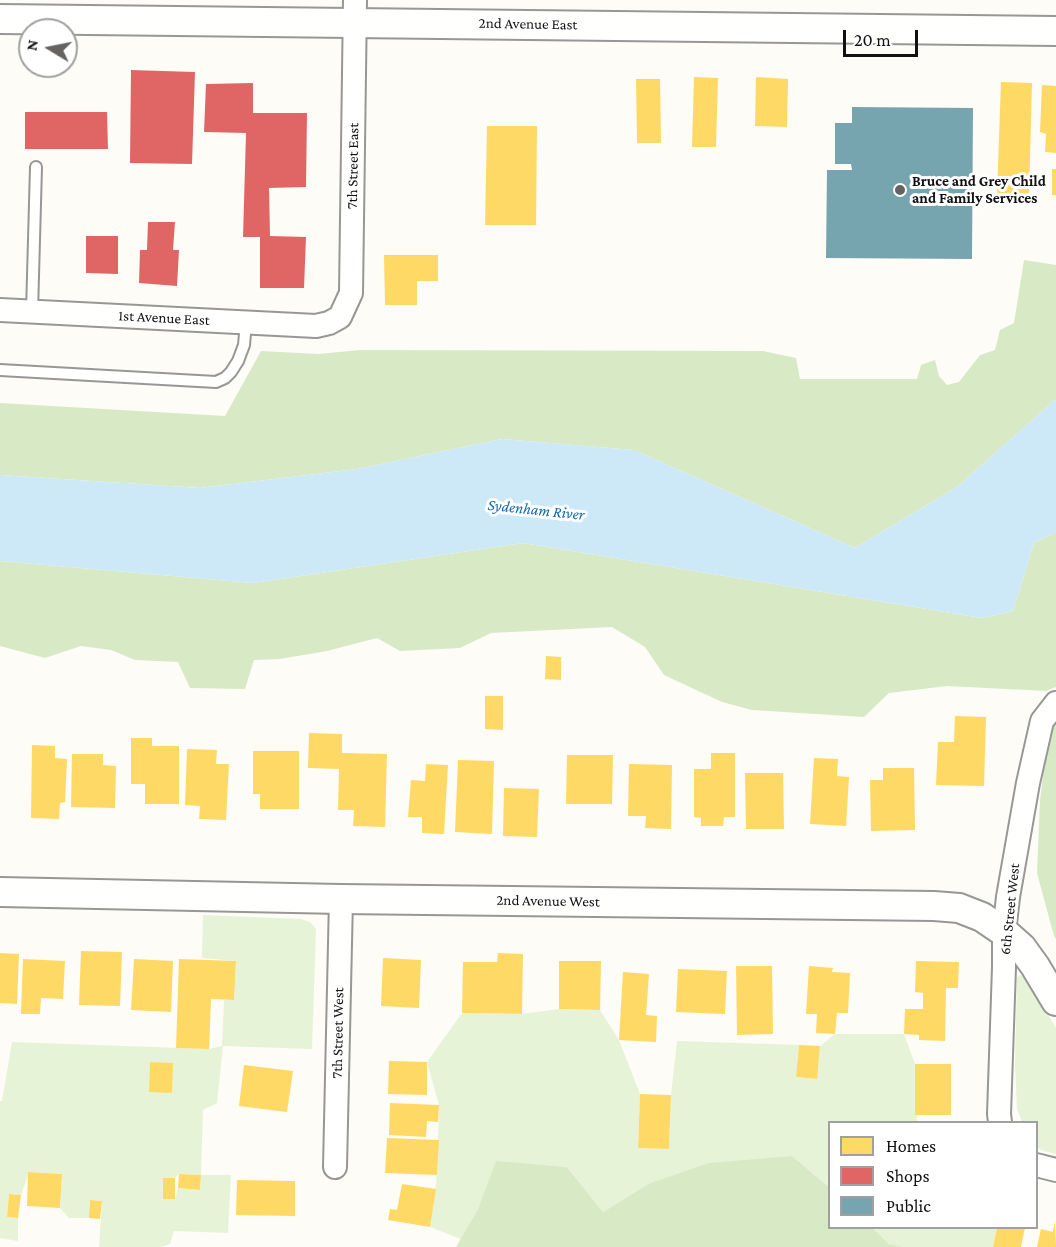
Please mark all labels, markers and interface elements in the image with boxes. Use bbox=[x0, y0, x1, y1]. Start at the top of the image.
street label: 2nd Avenue East bbox=[478, 14, 578, 34]
north arrow bbox=[18, 18, 78, 78]
scale bar bbox=[846, 18, 921, 56]
text: 20 m bbox=[854, 30, 891, 50]
text: N bbox=[22, 38, 41, 52]
street label: 7th Street East bbox=[343, 123, 363, 209]
place label: Bruce and Grey Child and Family Services bbox=[912, 172, 1046, 207]
marker: Bruce and Grey Child and Family Services bbox=[893, 183, 907, 197]
street label: 1st Avenue East bbox=[118, 307, 210, 329]
water label: Sydenham River bbox=[487, 495, 585, 525]
street label: 6th Street West bbox=[996, 862, 1024, 956]
street label: 2nd Avenue West bbox=[496, 891, 600, 911]
street label: 7th Street West bbox=[328, 987, 348, 1079]
legend bbox=[828, 1121, 1038, 1229]
text: Homes bbox=[886, 1136, 936, 1156]
text: Shops bbox=[886, 1166, 930, 1186]
text: Public bbox=[886, 1196, 931, 1216]

